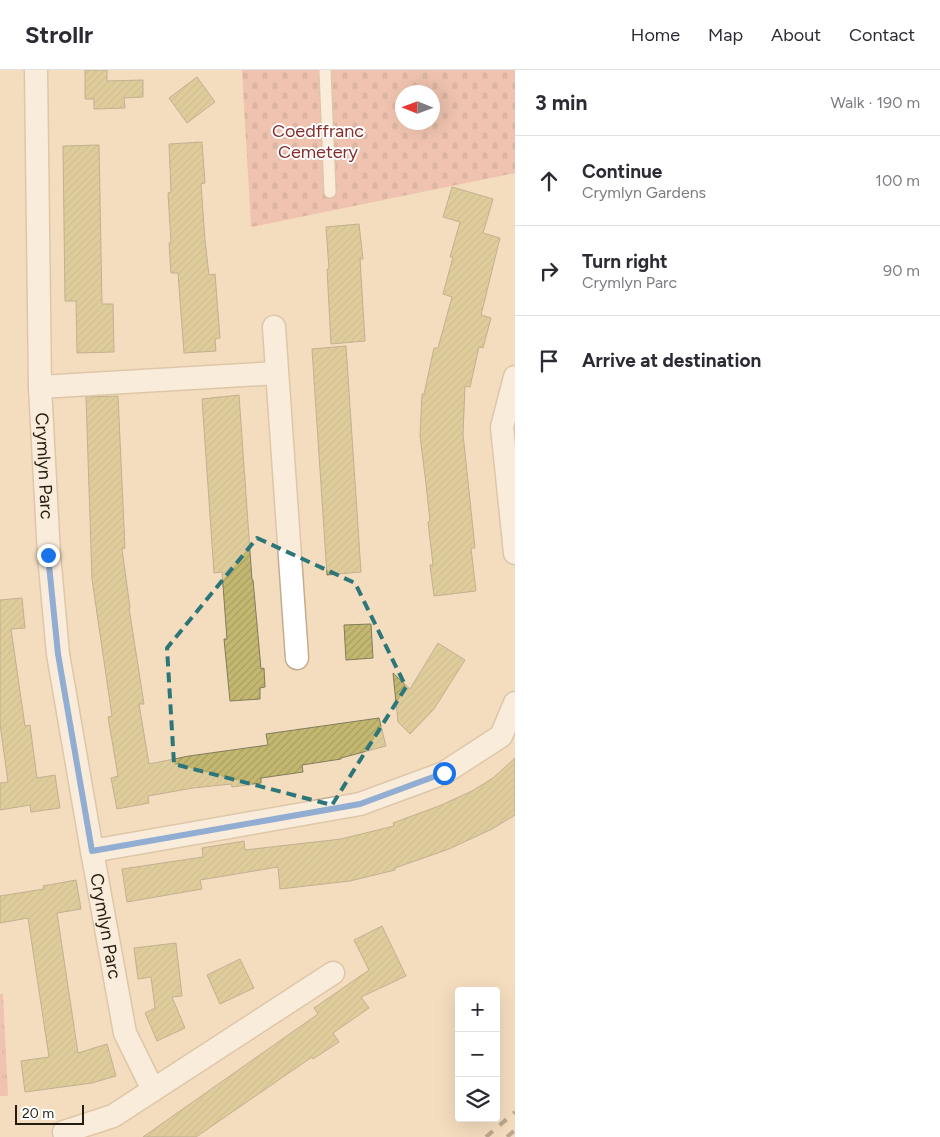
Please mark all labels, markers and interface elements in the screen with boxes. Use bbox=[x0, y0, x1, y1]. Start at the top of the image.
text: Strollr bbox=[25, 20, 93, 49]
text: Home bbox=[631, 24, 680, 46]
text: Map bbox=[708, 24, 743, 46]
text: About bbox=[771, 24, 821, 46]
text: Contact bbox=[849, 24, 915, 46]
north arrow bbox=[395, 85, 440, 130]
text: 3 min bbox=[535, 90, 587, 115]
text: Walk · 190 m bbox=[830, 93, 920, 112]
park label: Coedffranc Cemetery bbox=[272, 120, 364, 163]
text: Continue bbox=[582, 160, 662, 183]
icon: ahead bbox=[535, 167, 563, 195]
text: 100 m bbox=[875, 171, 920, 190]
text: Crymlyn Gardens bbox=[582, 183, 706, 202]
text: Turn right bbox=[582, 250, 668, 273]
icon: right bbox=[535, 257, 563, 285]
text: 90 m bbox=[883, 261, 920, 280]
text: Crymlyn Parc bbox=[582, 273, 677, 292]
icon: arrive bbox=[535, 347, 563, 375]
text: Arrive at destination bbox=[582, 349, 761, 372]
street label: Crymlyn Parc bbox=[30, 412, 58, 520]
route end bbox=[37, 544, 60, 567]
route start bbox=[433, 762, 456, 785]
street label: Crymlyn Parc bbox=[85, 872, 126, 981]
map controls bbox=[455, 987, 500, 1122]
button: + bbox=[455, 987, 500, 1032]
button: − bbox=[455, 1032, 500, 1077]
button: layers bbox=[455, 1077, 500, 1122]
scale bar bbox=[15, 1102, 84, 1125]
text: 20 m bbox=[22, 1105, 54, 1122]

